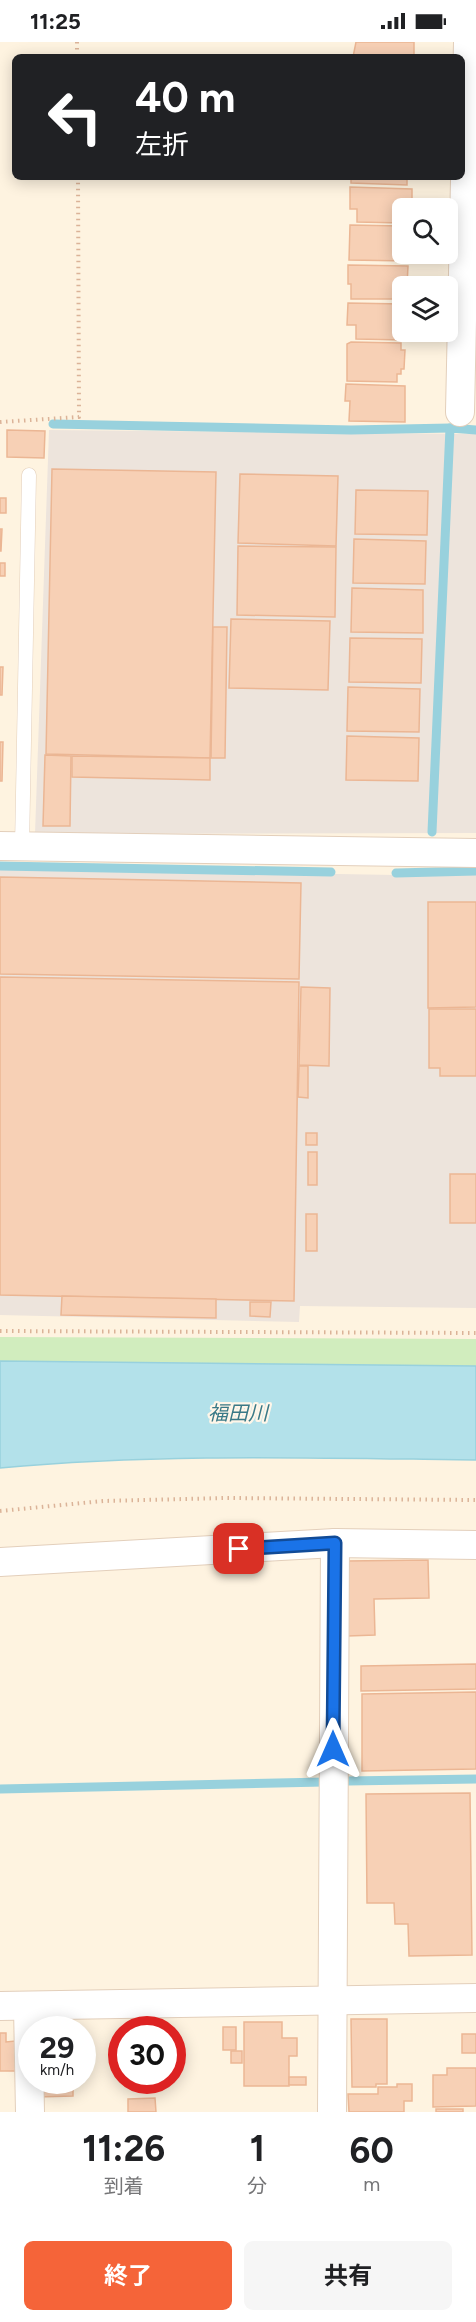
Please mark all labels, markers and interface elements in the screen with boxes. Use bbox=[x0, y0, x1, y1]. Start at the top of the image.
text: 11:25 bbox=[30, 8, 81, 35]
text: 40 m bbox=[135, 72, 235, 123]
icon: left bbox=[36, 78, 114, 156]
text: 左折 bbox=[135, 128, 189, 161]
map controls bbox=[392, 198, 458, 342]
button: search bbox=[392, 198, 458, 264]
button: layers bbox=[392, 276, 458, 342]
water label: 福田川 bbox=[208, 1401, 270, 1425]
pin bbox=[213, 1523, 264, 1574]
icon: arrive bbox=[222, 1532, 255, 1565]
position arrow bbox=[301, 1717, 365, 1781]
speed limit sign: 30 bbox=[108, 2016, 186, 2094]
text: 29 bbox=[40, 2029, 74, 2066]
text: km/h bbox=[40, 2061, 74, 2079]
text: 11:26 bbox=[82, 2127, 165, 2170]
text: 1 bbox=[250, 2127, 265, 2170]
text: 60 bbox=[350, 2129, 394, 2172]
text: m bbox=[363, 2172, 380, 2196]
text: 到着 bbox=[104, 2174, 144, 2198]
text: 分 bbox=[247, 2174, 267, 2198]
button: 終了 bbox=[24, 2241, 232, 2310]
button: 共有 bbox=[244, 2241, 452, 2310]

